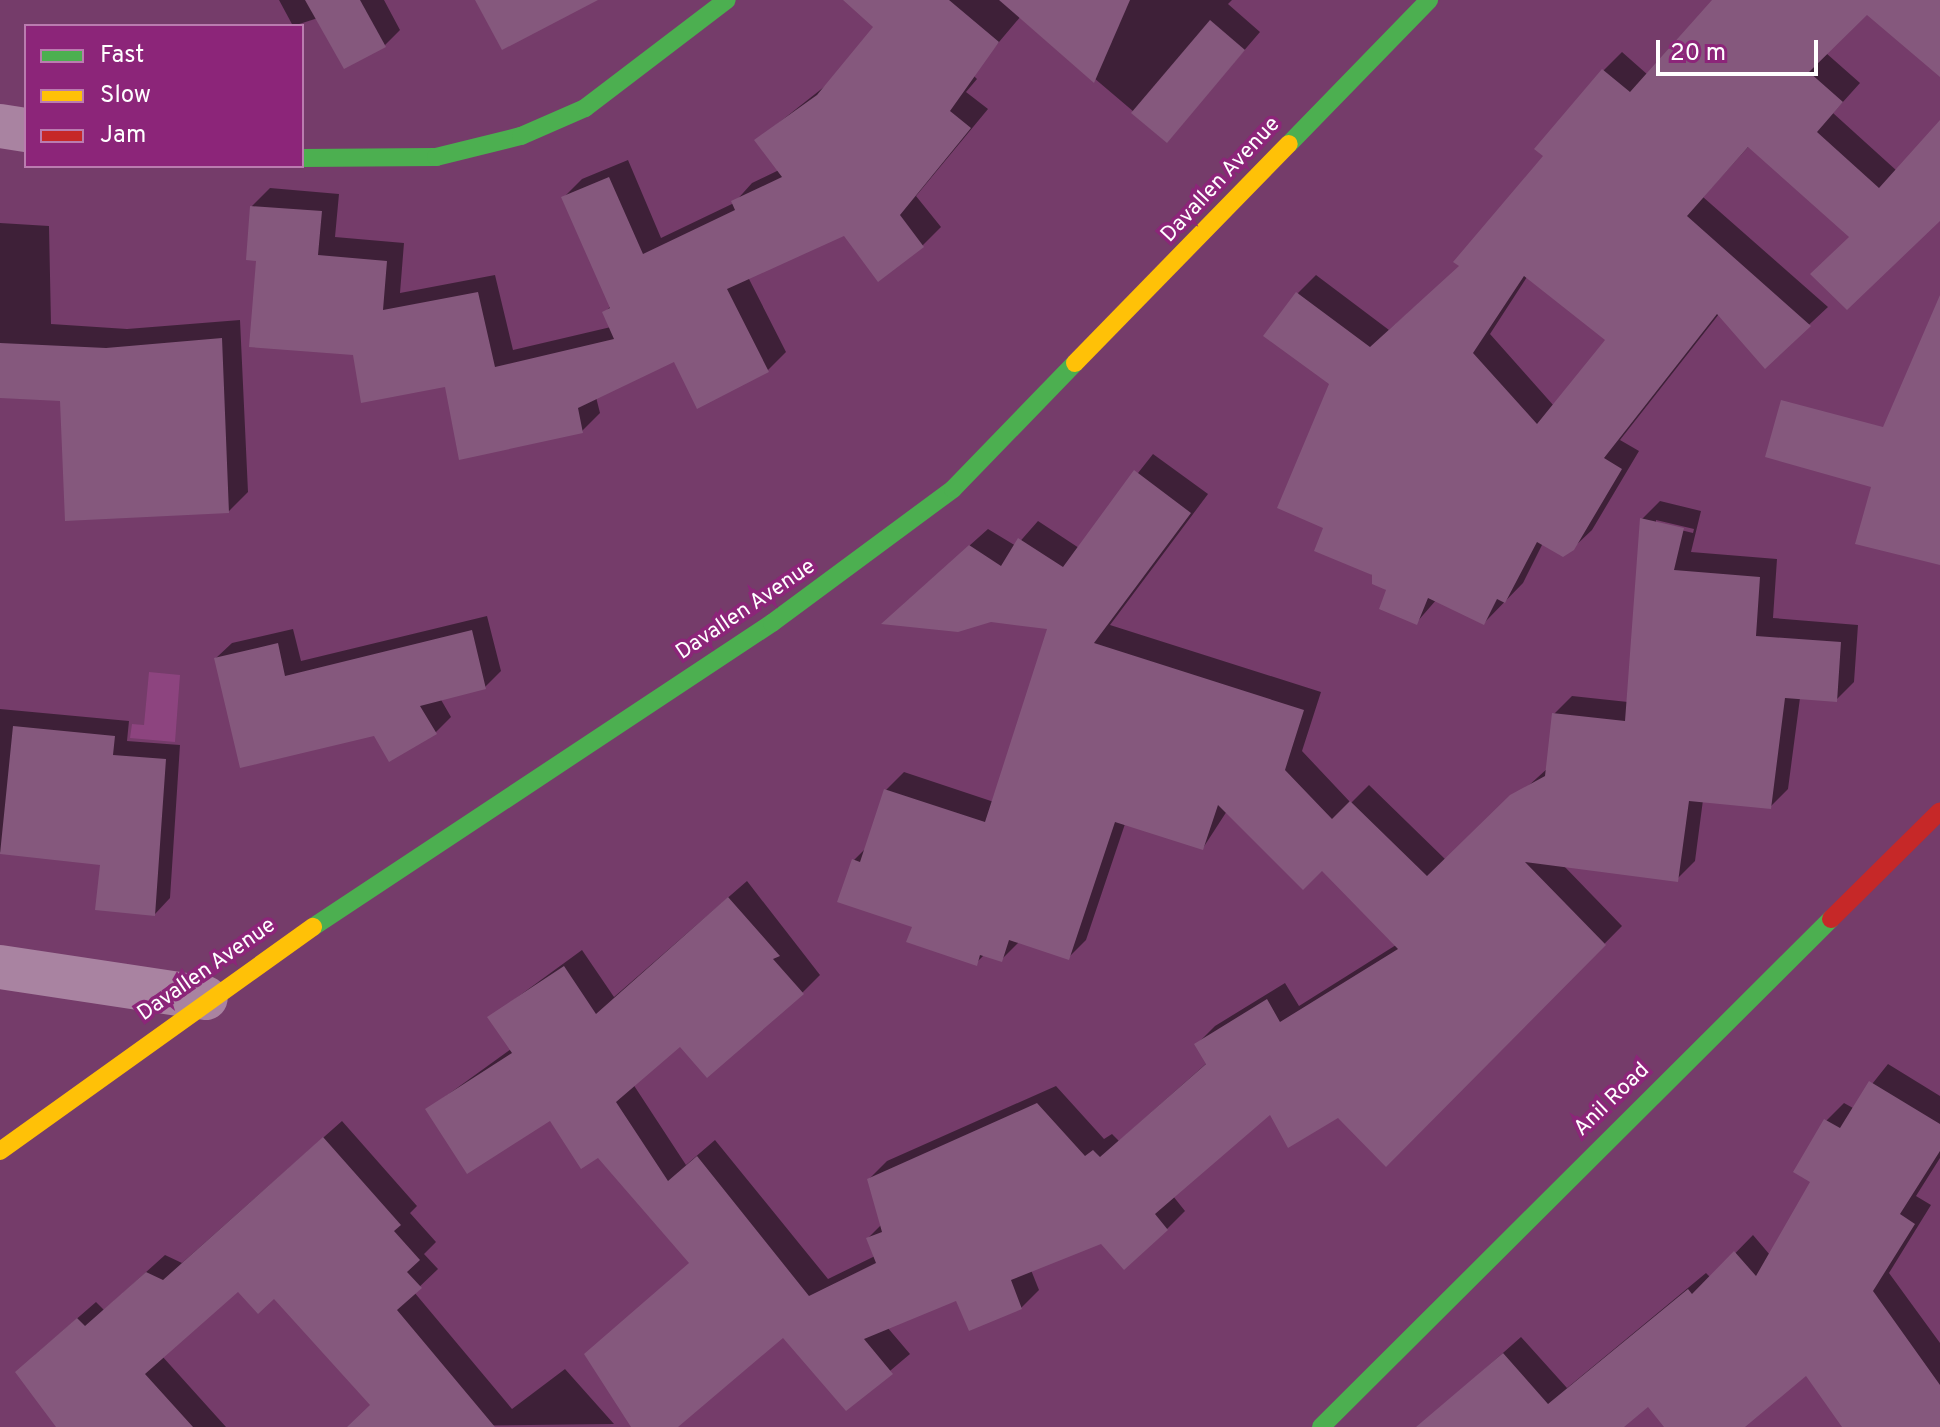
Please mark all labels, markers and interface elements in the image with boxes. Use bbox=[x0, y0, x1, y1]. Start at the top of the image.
legend bbox=[24, 24, 304, 168]
scale bar bbox=[1660, 24, 1822, 74]
text: 20 m bbox=[1670, 39, 1726, 69]
text: Fast bbox=[100, 41, 144, 71]
text: Slow bbox=[100, 81, 151, 111]
street label: Davallen Avenue bbox=[1156, 111, 1286, 249]
text: Jam bbox=[100, 121, 146, 151]
street label: Davallen Avenue bbox=[671, 553, 821, 667]
street label: Davallen Avenue bbox=[133, 912, 281, 1028]
street label: Anil Road bbox=[1569, 1058, 1655, 1142]

